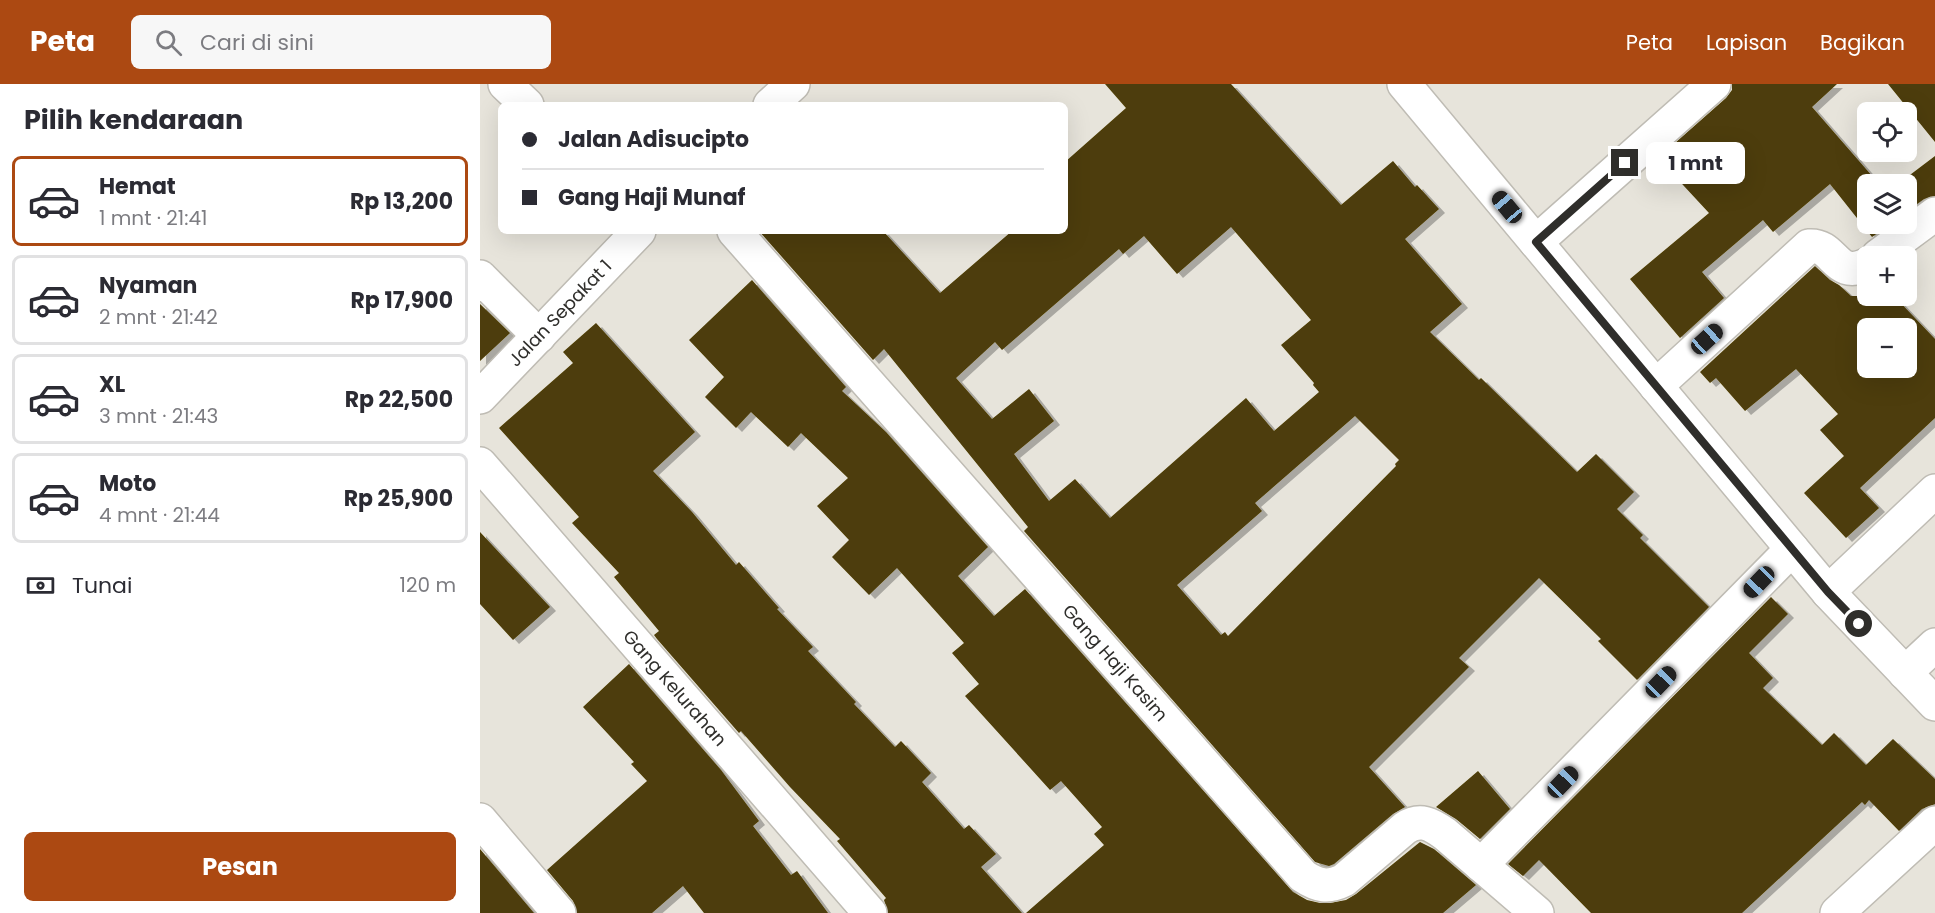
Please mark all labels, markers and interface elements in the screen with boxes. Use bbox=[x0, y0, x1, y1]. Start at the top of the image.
search box bbox=[131, 15, 551, 69]
text: Peta bbox=[30, 22, 95, 61]
icon: search bbox=[152, 26, 185, 59]
text: Cari di sini bbox=[200, 27, 314, 58]
text: Peta bbox=[1626, 28, 1673, 57]
text: Lapisan bbox=[1706, 28, 1787, 57]
text: Bagikan bbox=[1820, 28, 1905, 57]
text: Pilih kendaraan bbox=[24, 101, 243, 138]
map controls bbox=[1857, 102, 1917, 378]
button: locate bbox=[1857, 102, 1917, 162]
text: Jalan Adisucipto bbox=[558, 124, 749, 155]
callout: 1 mnt bbox=[1646, 142, 1745, 184]
route end bbox=[1611, 149, 1638, 176]
text: 1 mnt bbox=[1668, 149, 1723, 177]
text: Hemat bbox=[99, 171, 176, 202]
icon: car bbox=[27, 174, 81, 228]
button: layers bbox=[1857, 174, 1917, 234]
text: Gang Haji Munaf bbox=[558, 182, 746, 213]
text: Rp 13,200 bbox=[350, 186, 453, 217]
car bbox=[1489, 187, 1525, 227]
text: 1 mnt · 21:41 bbox=[99, 204, 207, 232]
button: + bbox=[1857, 246, 1917, 306]
street label: Jalan Sepakat 1 bbox=[503, 254, 617, 372]
text: Nyaman bbox=[99, 270, 197, 301]
icon: car bbox=[27, 273, 81, 327]
text: Rp 17,900 bbox=[350, 285, 453, 316]
text: 2 mnt · 21:42 bbox=[99, 303, 218, 331]
button: − bbox=[1857, 318, 1917, 378]
car bbox=[1688, 320, 1726, 358]
text: XL bbox=[99, 369, 125, 400]
icon: car bbox=[27, 372, 81, 426]
text: Rp 22,500 bbox=[345, 384, 453, 415]
text: 3 mnt · 21:43 bbox=[99, 402, 218, 430]
text: Moto bbox=[99, 468, 156, 499]
icon: car bbox=[27, 471, 81, 525]
text: Rp 25,900 bbox=[344, 483, 453, 514]
text: 4 mnt · 21:44 bbox=[99, 501, 220, 529]
car bbox=[1740, 563, 1778, 601]
icon: cash bbox=[24, 569, 57, 602]
text: Tunai bbox=[72, 570, 132, 601]
text: 120 m bbox=[400, 571, 456, 599]
street label: Gang Haji Kasim bbox=[1057, 599, 1174, 727]
route start bbox=[1845, 610, 1872, 637]
street label: Gang Kelurahan bbox=[618, 624, 733, 751]
car bbox=[1642, 663, 1680, 701]
car bbox=[1544, 763, 1582, 801]
button: Pesan bbox=[24, 832, 456, 901]

